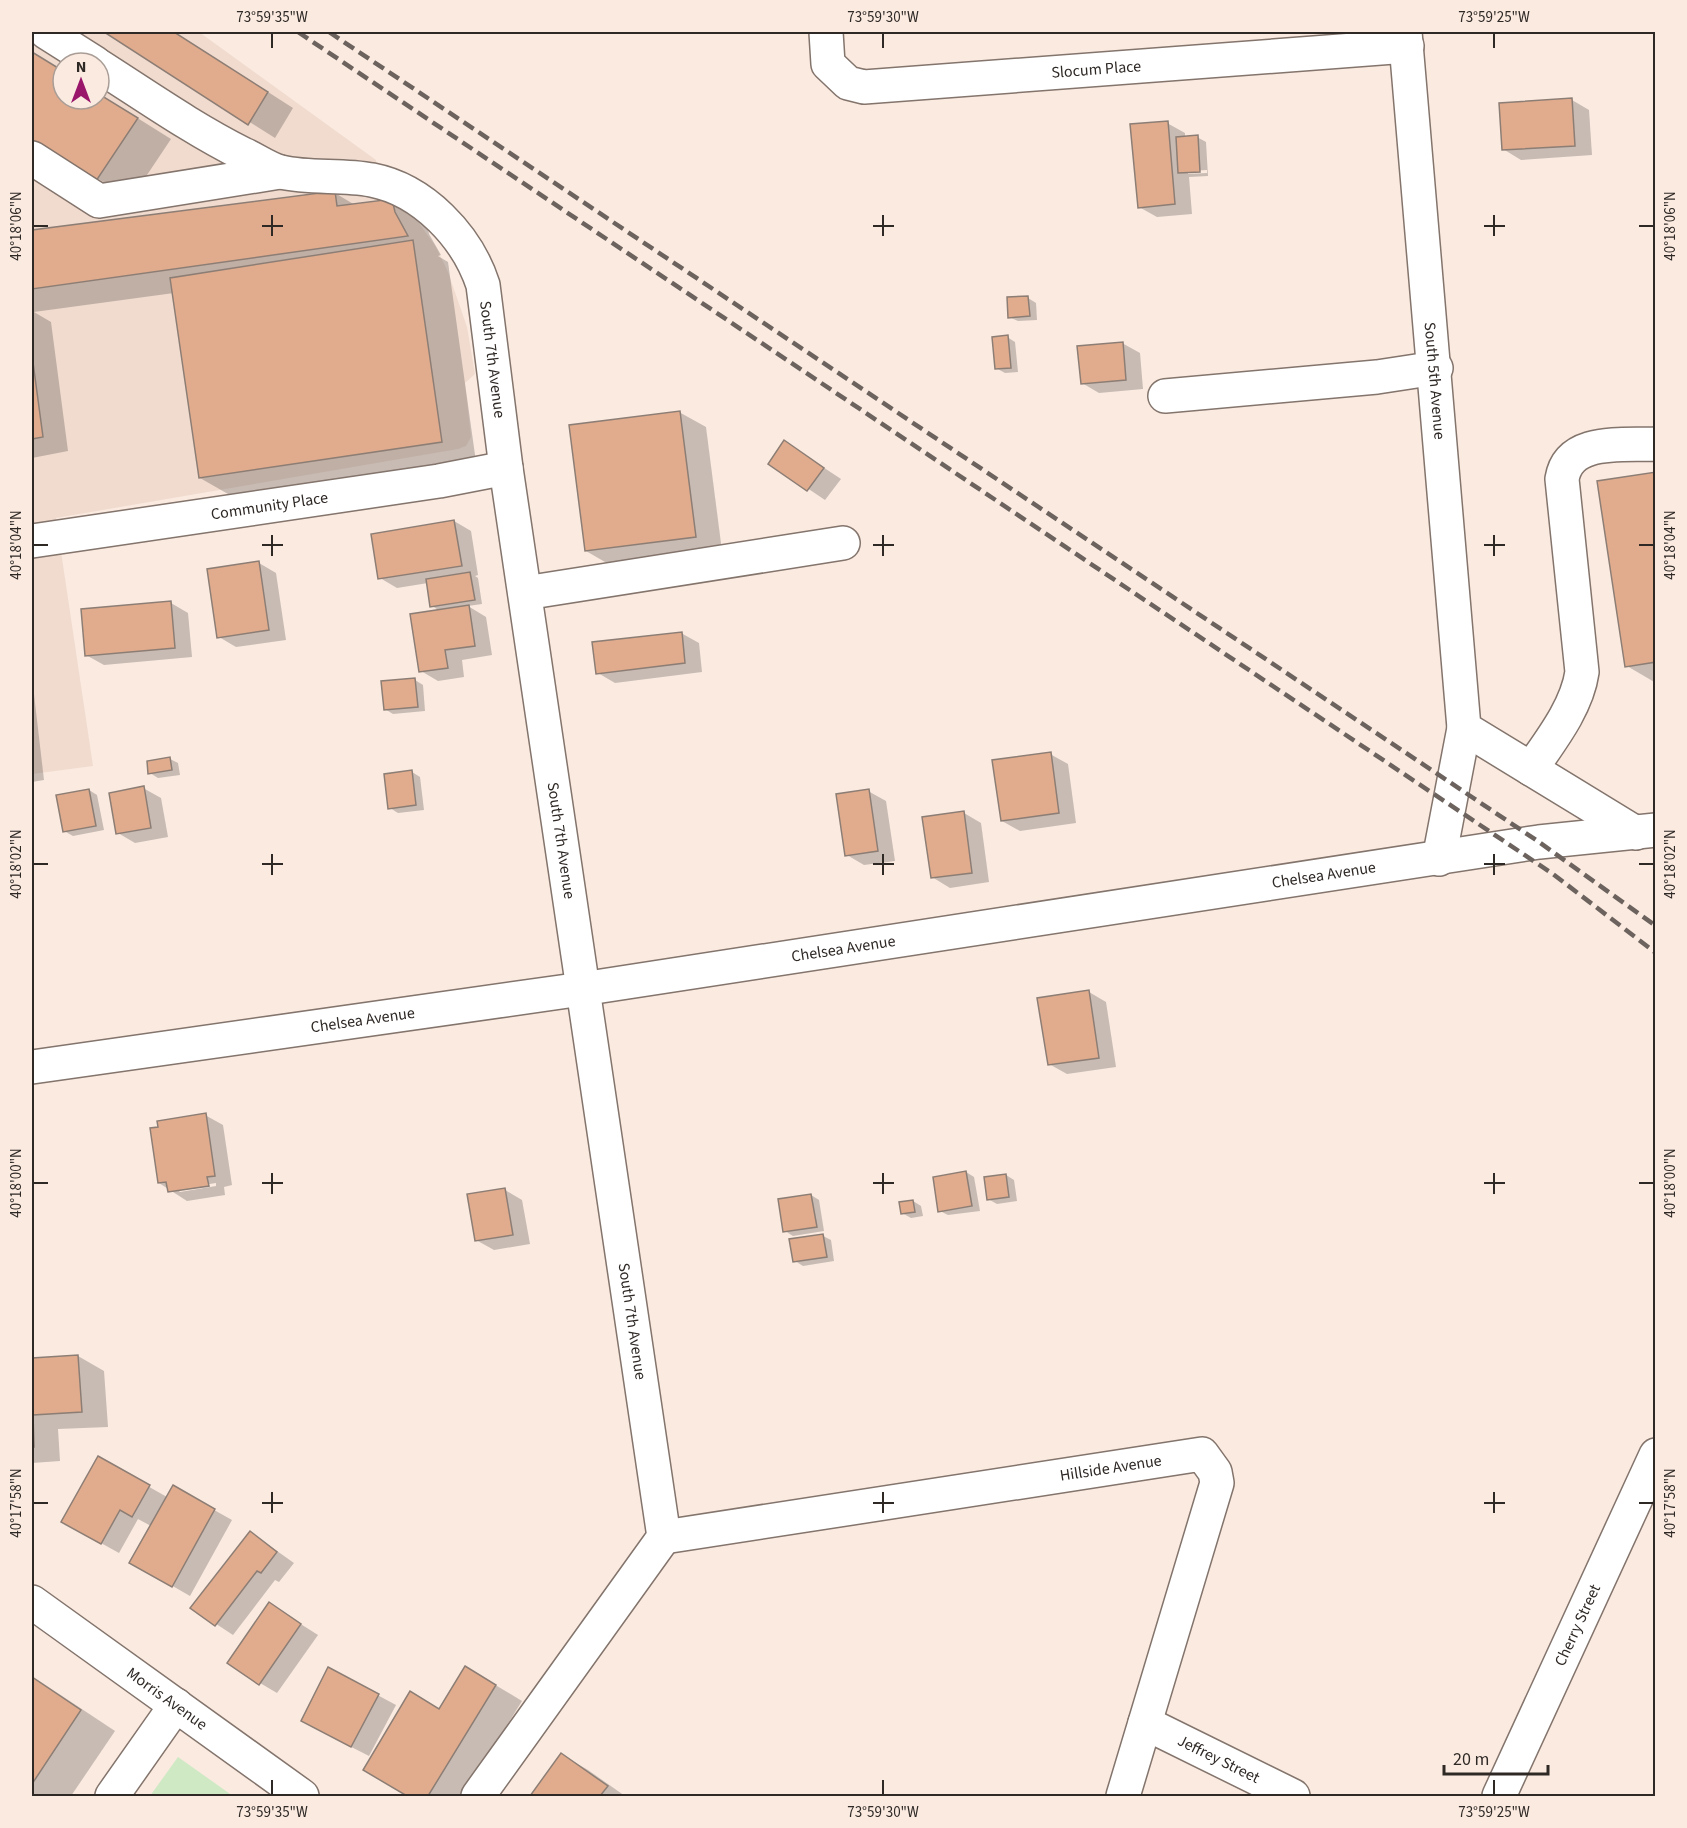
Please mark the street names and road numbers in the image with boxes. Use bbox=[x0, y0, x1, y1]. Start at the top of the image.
street label: Slocum Place bbox=[1051, 55, 1142, 84]
street label: South 7th Avenue bbox=[474, 300, 511, 419]
street label: South 5th Avenue bbox=[1419, 321, 1451, 441]
street label: Community Place bbox=[209, 486, 329, 525]
street label: South 7th Avenue bbox=[542, 781, 581, 901]
street label: Chelsea Avenue bbox=[1270, 856, 1377, 894]
street label: Chelsea Avenue bbox=[790, 930, 897, 968]
street label: Chelsea Avenue bbox=[309, 1002, 416, 1038]
street label: South 7th Avenue bbox=[613, 1261, 652, 1381]
street label: Hillside Avenue bbox=[1058, 1449, 1163, 1487]
street label: Cherry Street bbox=[1549, 1580, 1606, 1670]
street label: Morris Avenue bbox=[122, 1662, 212, 1735]
street label: Jeffrey Street bbox=[1174, 1730, 1264, 1789]

